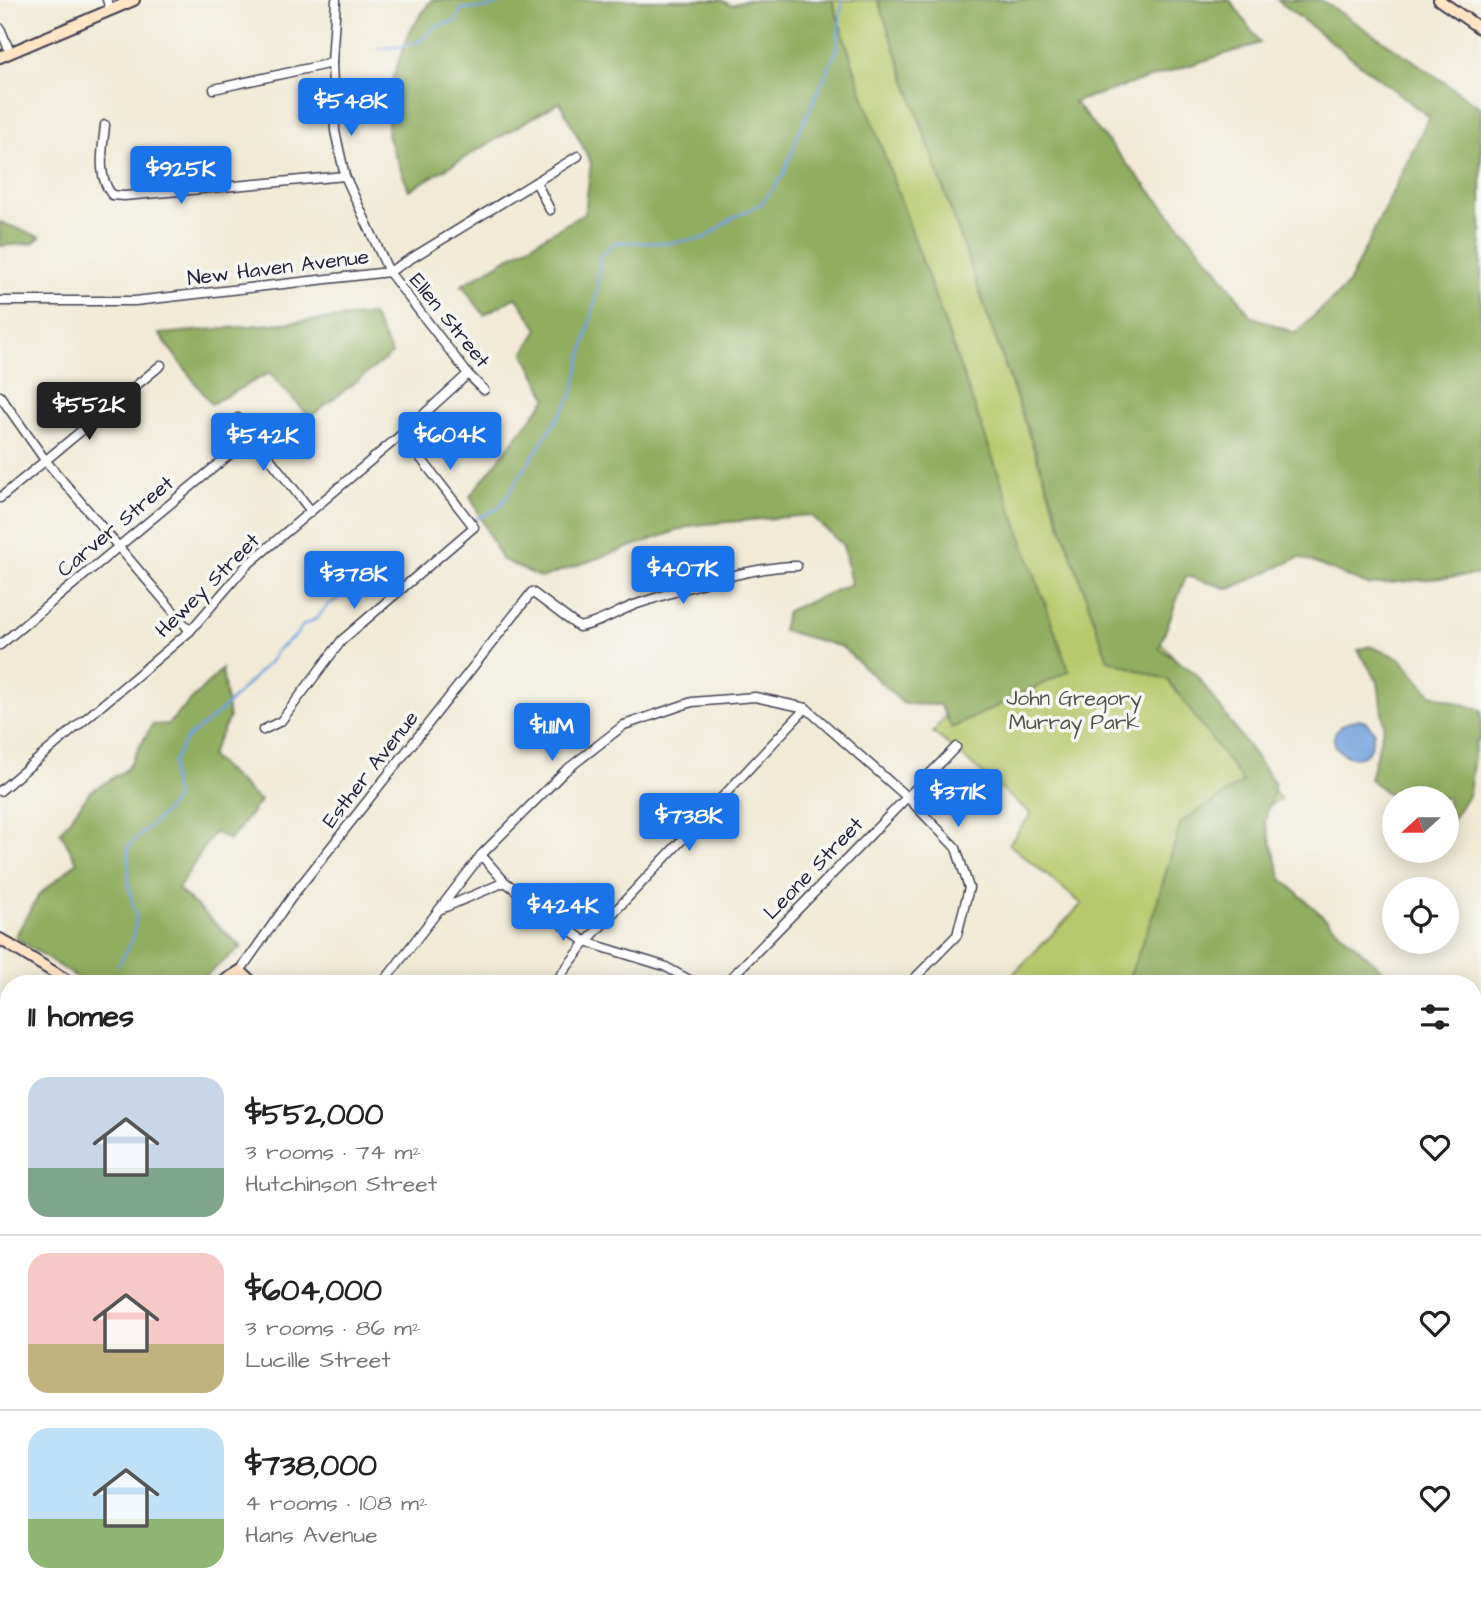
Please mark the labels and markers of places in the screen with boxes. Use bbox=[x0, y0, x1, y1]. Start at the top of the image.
pin: $548K bbox=[302, 78, 400, 138]
pin: $925K bbox=[132, 146, 230, 206]
pin: $552K bbox=[40, 382, 138, 442]
pin: $604K bbox=[401, 412, 499, 472]
pin: $542K bbox=[214, 414, 312, 473]
pin: $407K bbox=[634, 546, 732, 606]
pin: $378K bbox=[305, 552, 403, 611]
pin: $1.11M bbox=[495, 704, 609, 763]
pin: $371K bbox=[909, 770, 1007, 829]
pin: $738K bbox=[640, 794, 738, 853]
pin: $424K bbox=[514, 884, 612, 943]

